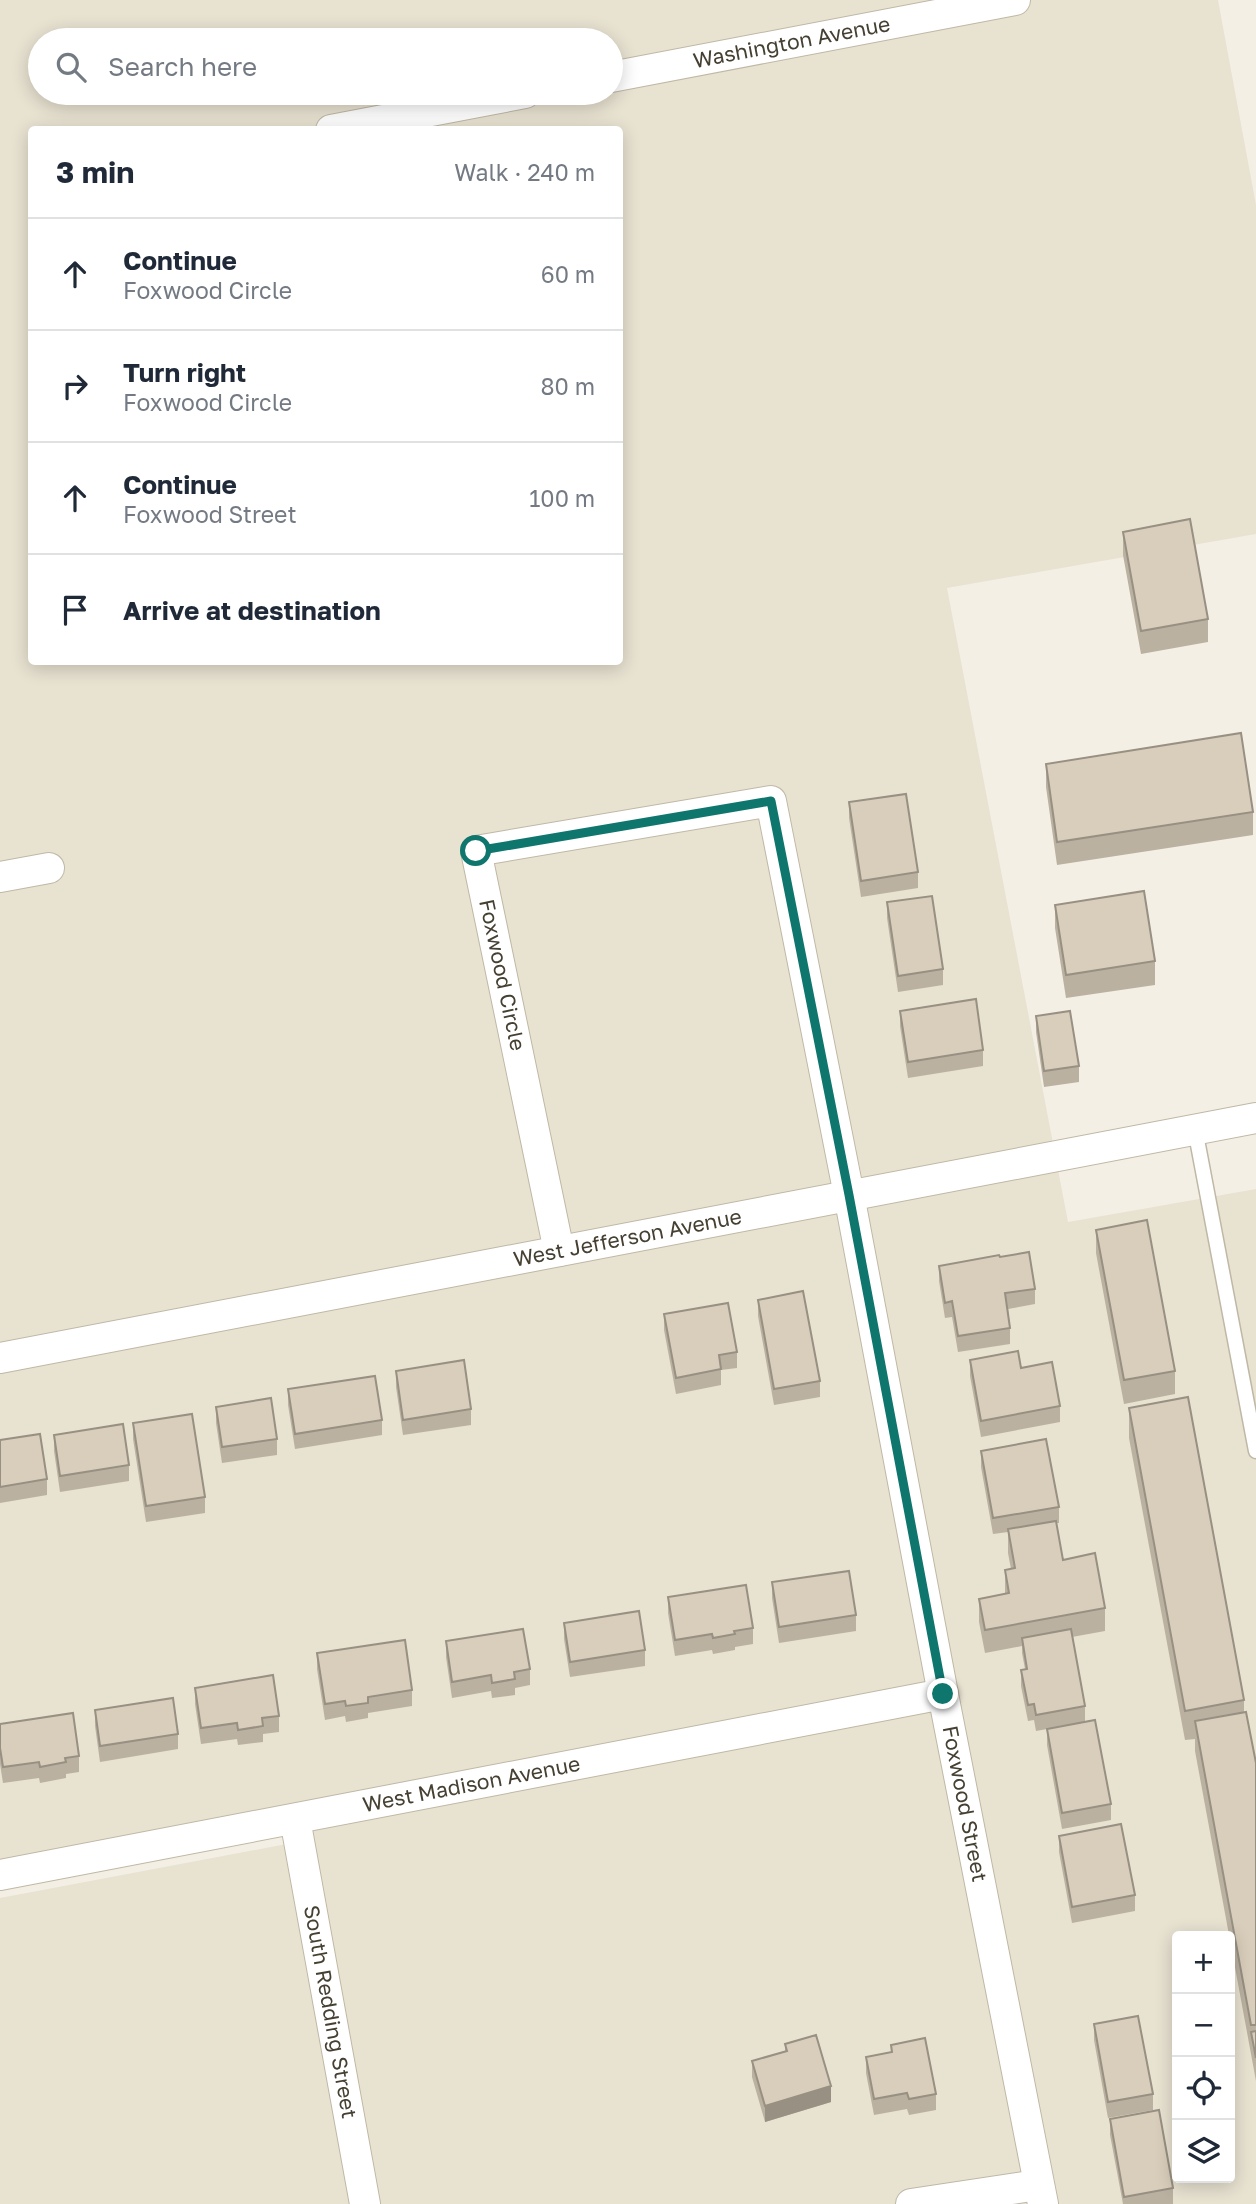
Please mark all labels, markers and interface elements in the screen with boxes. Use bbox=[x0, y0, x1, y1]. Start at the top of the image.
street label: Washington Avenue bbox=[691, 10, 892, 73]
search box bbox=[28, 28, 623, 105]
icon: search bbox=[52, 48, 90, 86]
text: Search here bbox=[108, 51, 257, 82]
text: 3 min bbox=[56, 154, 134, 190]
text: Walk · 240 m bbox=[454, 158, 595, 186]
text: Continue bbox=[123, 245, 237, 276]
icon: ahead bbox=[56, 255, 94, 293]
text: 60 m bbox=[541, 260, 595, 288]
text: Foxwood Circle bbox=[123, 276, 292, 304]
text: Turn right bbox=[123, 357, 246, 388]
icon: right bbox=[56, 367, 94, 405]
text: 80 m bbox=[541, 372, 595, 400]
text: Foxwood Circle bbox=[123, 388, 292, 416]
text: Continue bbox=[123, 469, 237, 500]
icon: ahead bbox=[56, 479, 94, 517]
text: 100 m bbox=[529, 484, 595, 512]
text: Foxwood Street bbox=[123, 500, 297, 528]
icon: arrive bbox=[56, 591, 94, 629]
text: Arrive at destination bbox=[123, 595, 381, 626]
route start bbox=[460, 835, 491, 866]
street label: Foxwood Circle bbox=[474, 897, 532, 1053]
street label: West Jefferson Avenue bbox=[511, 1203, 744, 1272]
route end bbox=[927, 1678, 958, 1709]
street label: Foxwood Street bbox=[937, 1723, 994, 1884]
street label: West Madison Avenue bbox=[360, 1750, 582, 1817]
street label: South Redding Street bbox=[299, 1903, 363, 2120]
map controls bbox=[1172, 1931, 1235, 2183]
button: + bbox=[1172, 1931, 1235, 1994]
button: − bbox=[1172, 1994, 1235, 2057]
button: locate bbox=[1172, 2057, 1235, 2120]
button: layers bbox=[1172, 2120, 1235, 2183]

